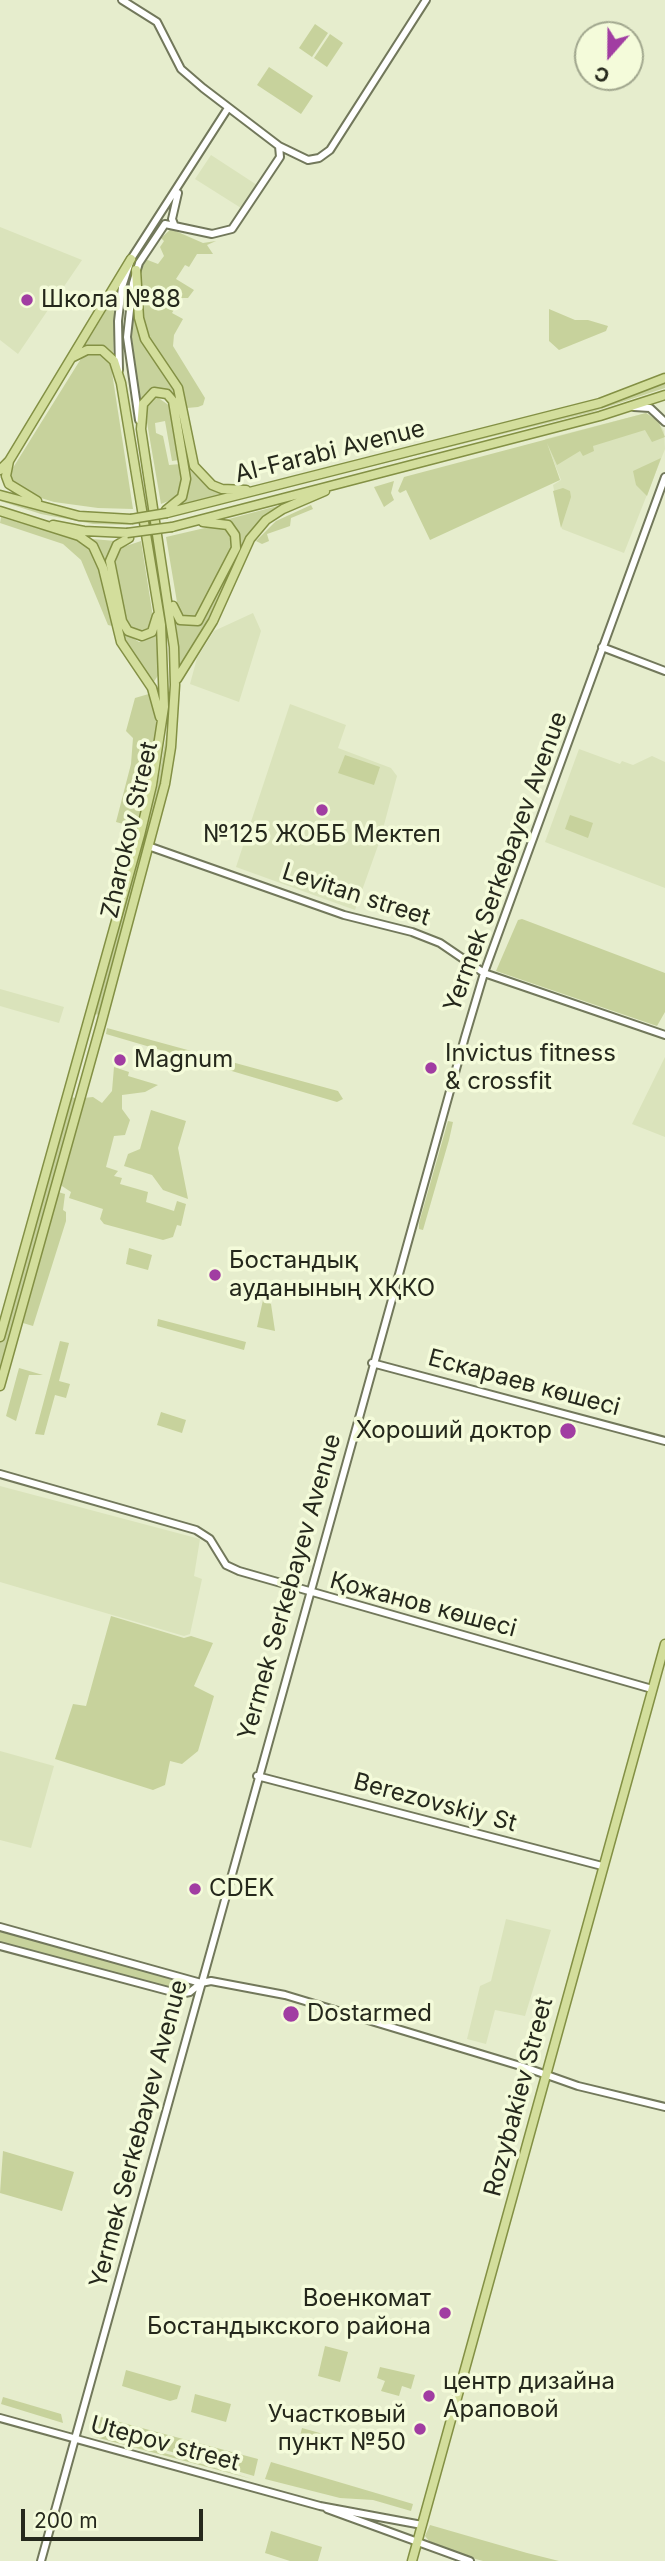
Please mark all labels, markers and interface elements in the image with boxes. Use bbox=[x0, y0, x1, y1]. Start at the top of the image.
north arrow bbox=[574, 21, 644, 91]
text: С bbox=[591, 61, 613, 87]
place label: Школа №88 bbox=[41, 286, 181, 314]
marker: Школа №88 bbox=[19, 292, 35, 308]
street label: Al-Farabi Avenue bbox=[232, 414, 428, 490]
street label: Yermek Serkebayev Avenue bbox=[438, 708, 574, 1016]
street label: Zharokov Street bbox=[96, 739, 164, 921]
marker: №125 ЖОББ Мектеп bbox=[314, 802, 330, 818]
place label: №125 ЖОББ Мектеп bbox=[203, 821, 441, 849]
street label: Levitan street bbox=[278, 858, 434, 932]
place label: Invictus fitness & crossfit bbox=[445, 1040, 616, 1096]
place label: Magnum bbox=[134, 1046, 233, 1074]
marker: Magnum bbox=[112, 1052, 128, 1068]
marker: Invictus fitness & crossfit bbox=[423, 1060, 439, 1076]
place label: Бостандық ауданының ХҚКО bbox=[229, 1247, 435, 1303]
marker: Бостандық ауданының ХҚКО bbox=[207, 1267, 223, 1283]
street label: Ескараев көшесі bbox=[425, 1344, 623, 1422]
place label: Хороший доктор bbox=[356, 1417, 552, 1445]
marker: Хороший доктор bbox=[558, 1421, 578, 1441]
street label: Yermek Serkebayev Avenue bbox=[232, 1430, 348, 1744]
street label: Қожанов көшесі bbox=[327, 1566, 519, 1644]
street label: Berezovskiy St bbox=[350, 1767, 520, 1839]
place label: CDEK bbox=[209, 1875, 274, 1903]
marker: CDEK bbox=[187, 1881, 203, 1897]
street label: Yermek Serkebayev Avenue bbox=[84, 1977, 194, 2291]
street label: Rozybakiev Street bbox=[479, 1994, 559, 2200]
place label: Dostarmed bbox=[307, 2000, 432, 2028]
marker: Dostarmed bbox=[281, 2004, 301, 2024]
place label: Военкомат Бостандыкского района bbox=[147, 2285, 431, 2341]
marker: Военкомат Бостандыкского района bbox=[437, 2305, 453, 2321]
place label: центр дизайна Араповой bbox=[443, 2368, 615, 2424]
marker: центр дизайна Араповой bbox=[421, 2388, 437, 2404]
place label: Участковый пункт №50 bbox=[268, 2401, 406, 2457]
street label: Utepov street bbox=[87, 2410, 243, 2478]
marker: Участковый пункт №50 bbox=[412, 2421, 428, 2437]
scale bar bbox=[24, 2494, 206, 2538]
text: 200 m bbox=[34, 2508, 98, 2533]

